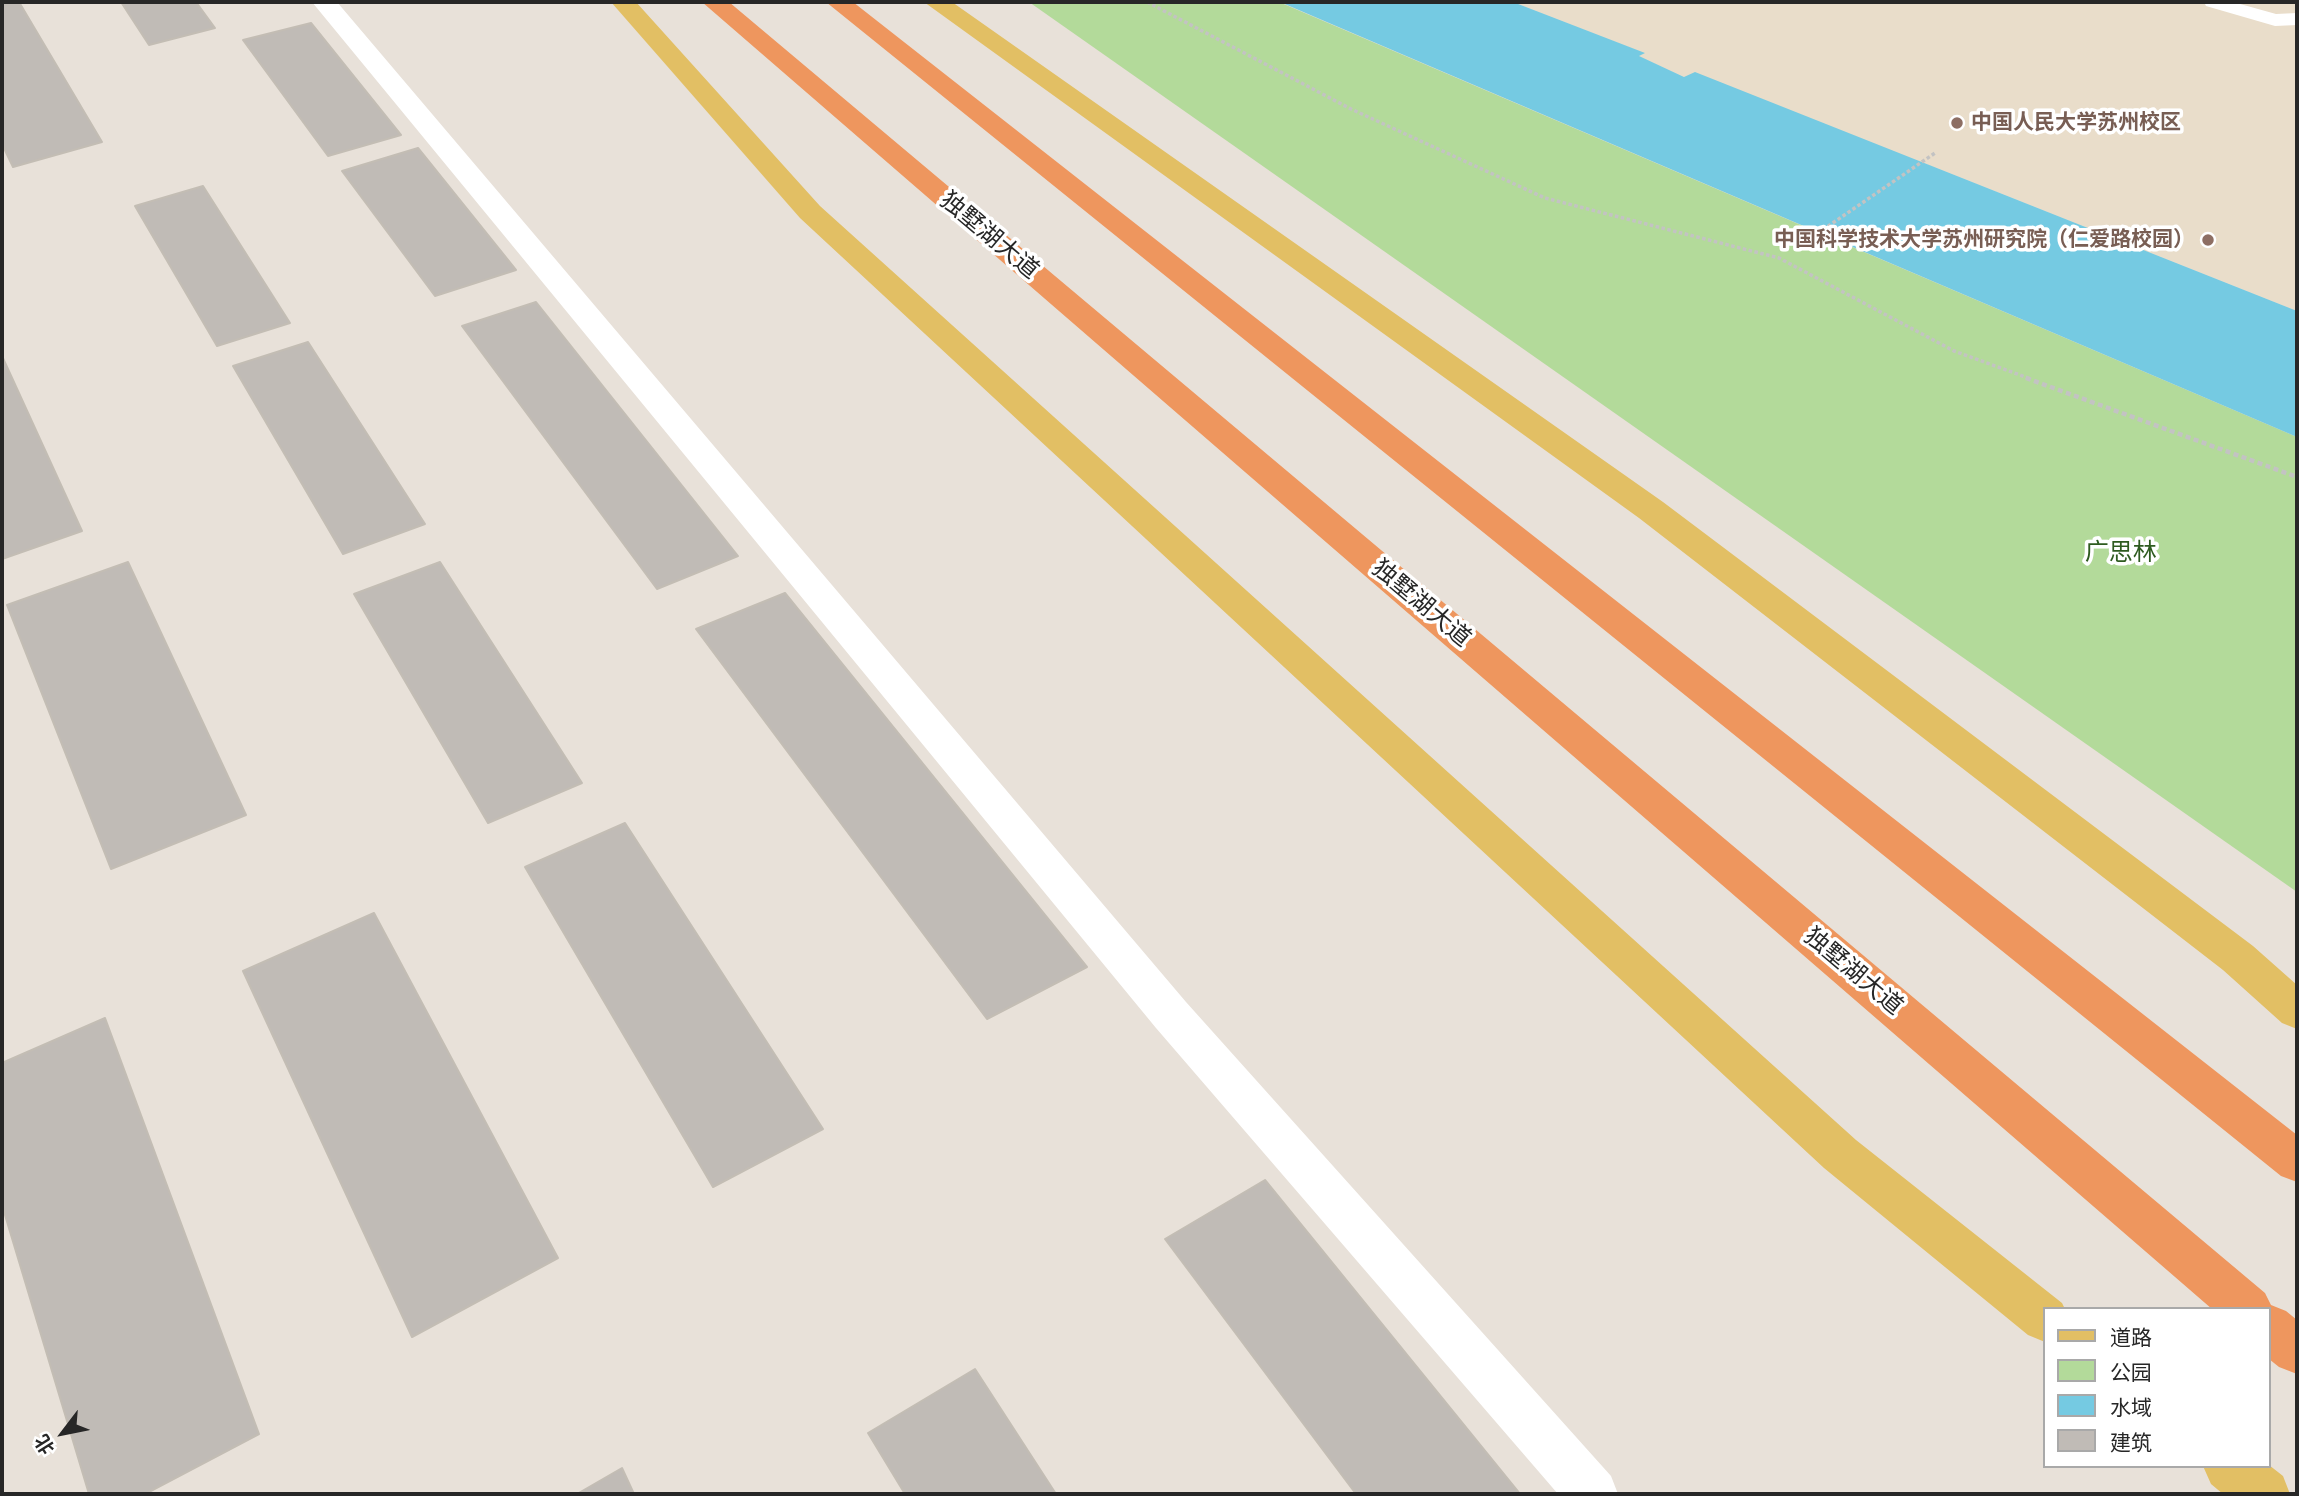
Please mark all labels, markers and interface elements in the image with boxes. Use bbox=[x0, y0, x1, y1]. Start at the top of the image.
place label: 中国人民大学苏州校区 bbox=[1971, 110, 2181, 136]
marker: 中国人民大学苏州校区 bbox=[1949, 115, 1965, 131]
street label: 独墅湖大道 bbox=[934, 186, 1044, 286]
place label: 中国科学技术大学苏州研究院（仁爱路校园） bbox=[1774, 227, 2194, 253]
marker: 中国科学技术大学苏州研究院（仁爱路校园） bbox=[2200, 232, 2216, 248]
park label: 广思林 bbox=[2085, 539, 2157, 567]
street label: 独墅湖大道 bbox=[1366, 554, 1476, 654]
street label: 独墅湖大道 bbox=[1798, 922, 1908, 1022]
legend bbox=[2044, 1307, 2271, 1468]
text: 道路 bbox=[2110, 1326, 2152, 1349]
text: 公园 bbox=[2110, 1361, 2152, 1384]
text: 水域 bbox=[2110, 1396, 2152, 1419]
north arrow bbox=[28, 1398, 98, 1468]
text: 北 bbox=[31, 1431, 59, 1458]
text: 建筑 bbox=[2110, 1431, 2152, 1454]

